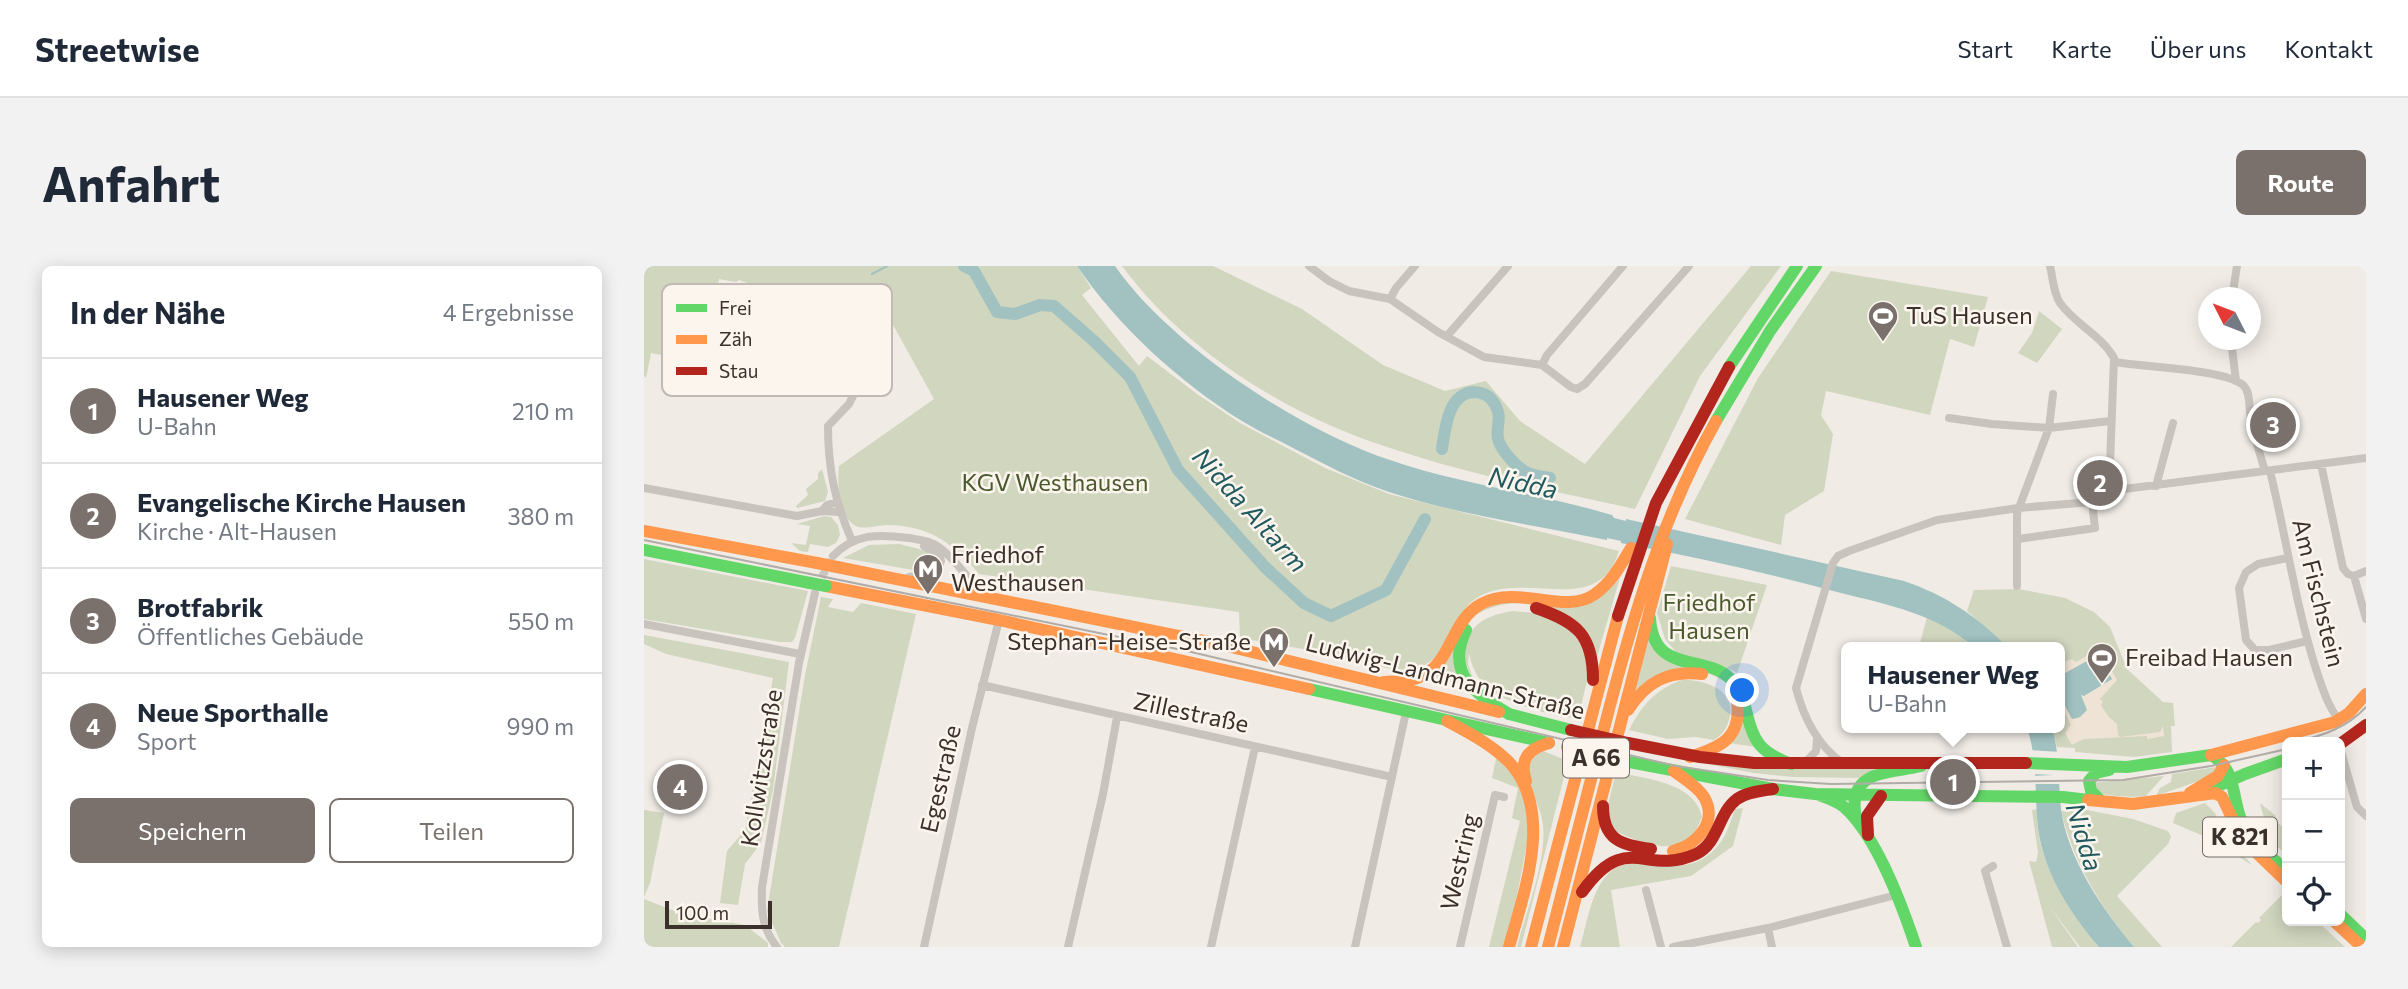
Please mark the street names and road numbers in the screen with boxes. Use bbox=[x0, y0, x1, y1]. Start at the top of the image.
street label: Am Fischstein bbox=[2287, 516, 2352, 670]
street label: Ludwig-Landmann-Straße bbox=[1303, 627, 1588, 724]
street label: Zillestraße bbox=[1131, 685, 1252, 738]
street label: Kollwitzstraße bbox=[734, 687, 787, 848]
street label: Egestraße bbox=[913, 722, 966, 835]
road number: A 66 bbox=[1563, 738, 1629, 778]
street label: Westring bbox=[1433, 810, 1484, 913]
road number: K 821 bbox=[2203, 818, 2277, 856]

